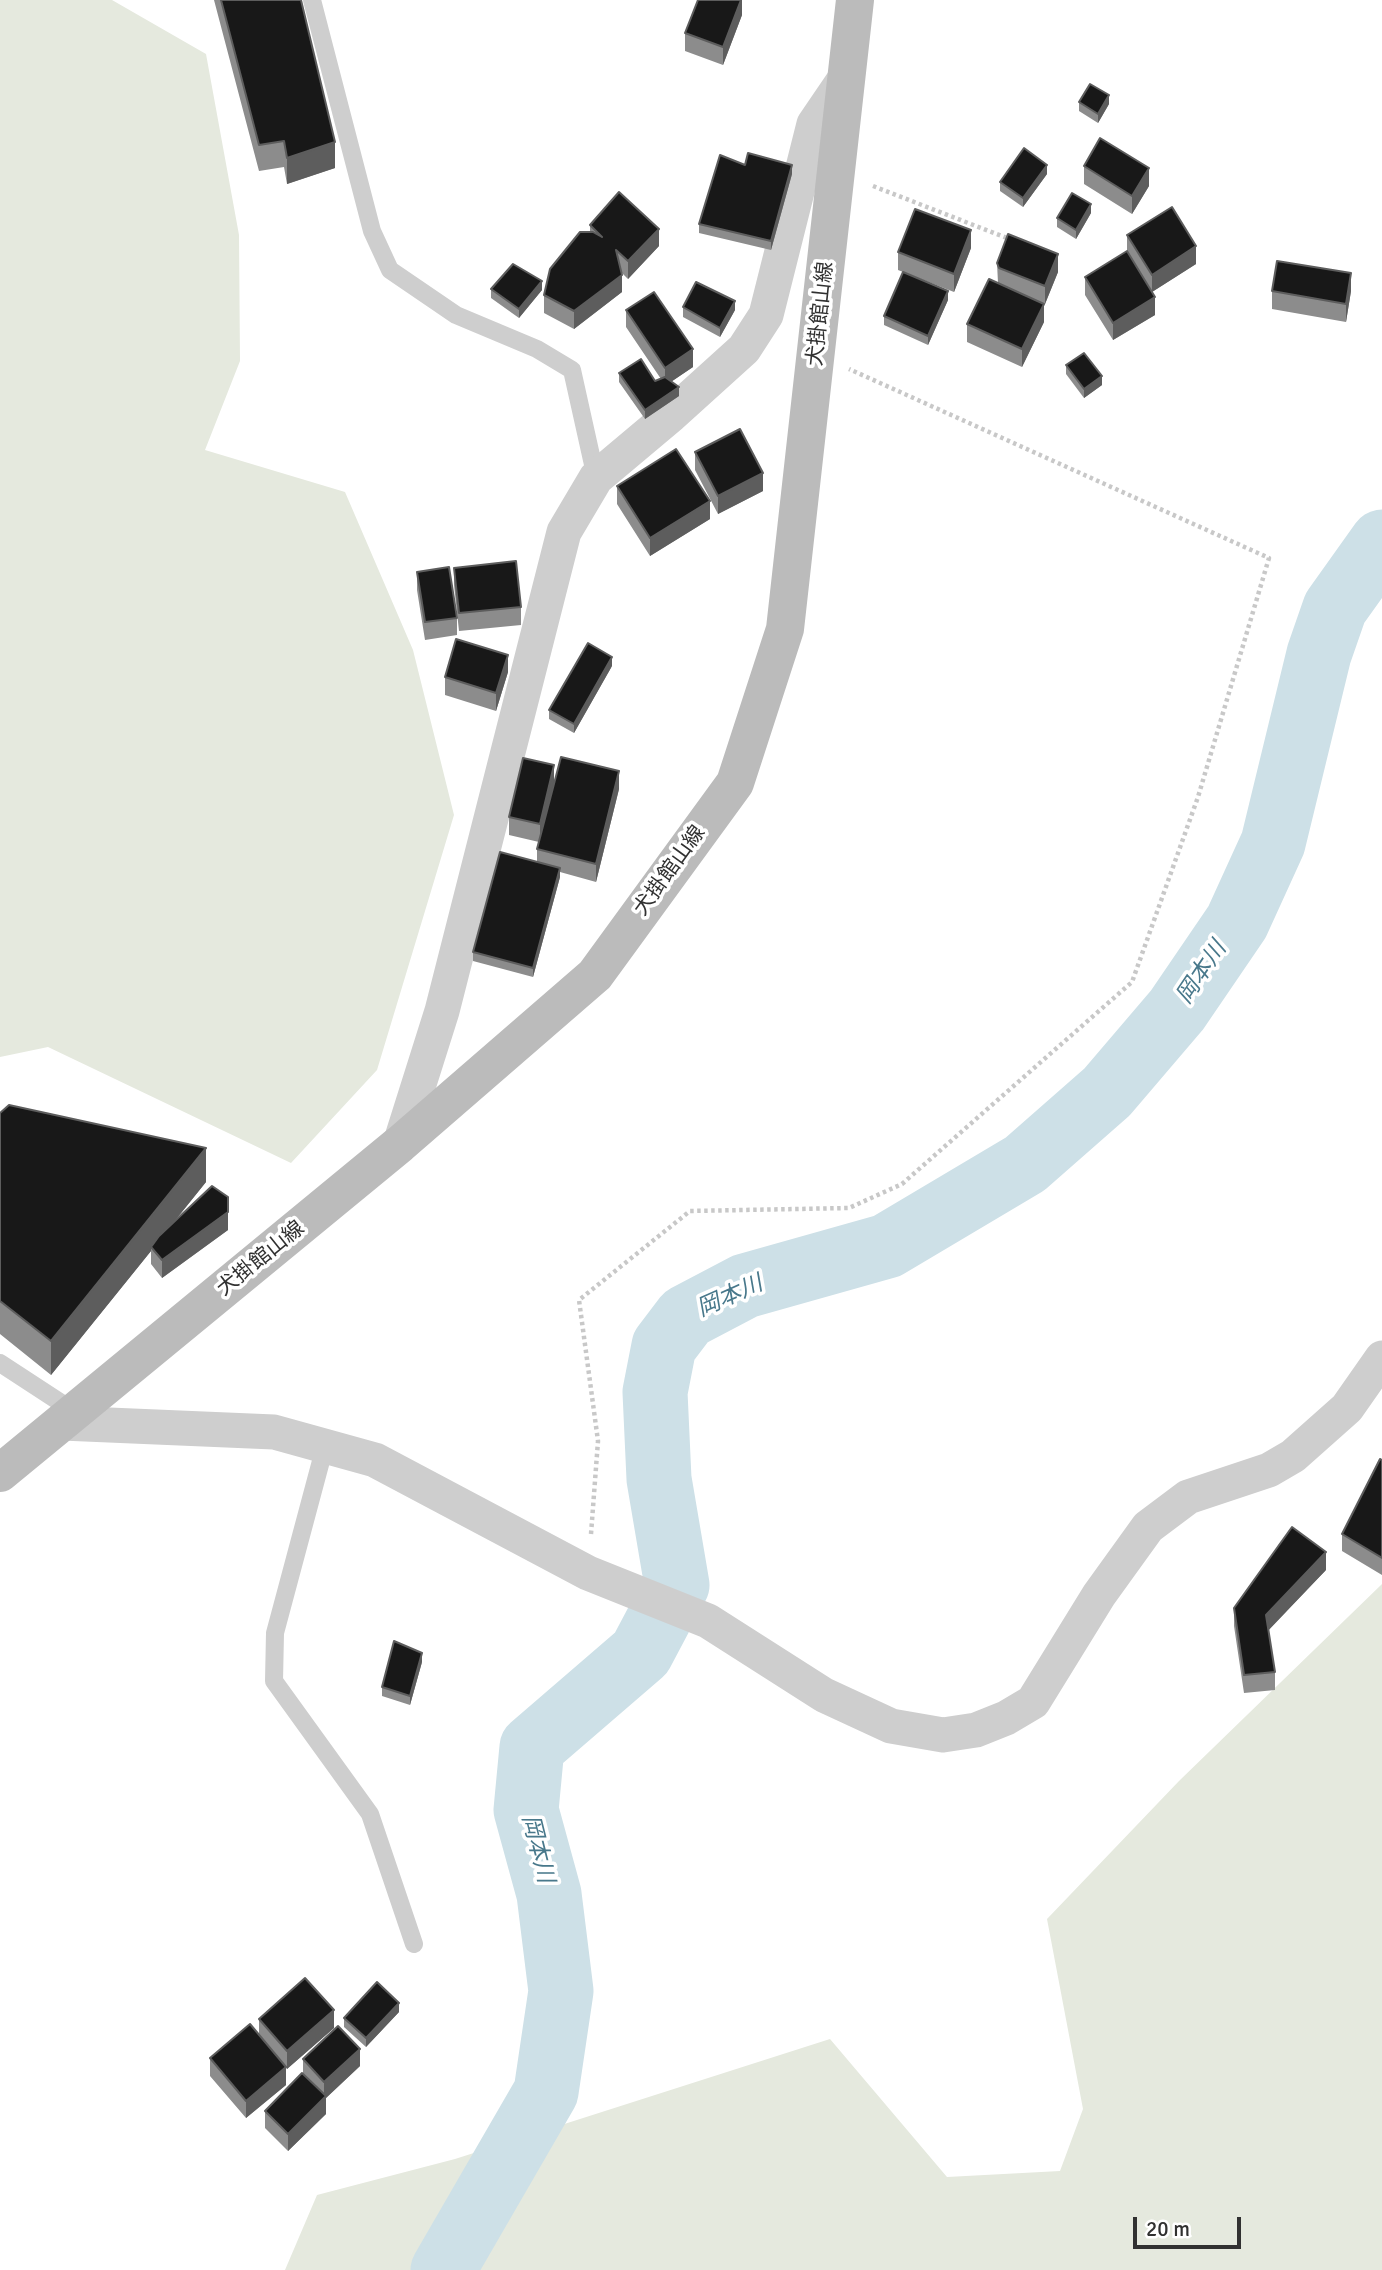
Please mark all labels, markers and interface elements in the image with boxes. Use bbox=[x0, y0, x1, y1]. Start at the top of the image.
street label: 犬掛館山線 bbox=[803, 260, 839, 368]
street label: 犬掛館山線 bbox=[629, 821, 711, 921]
water label: 岡本川 bbox=[1171, 937, 1233, 1009]
street label: 犬掛館山線 bbox=[212, 1216, 310, 1302]
water label: 岡本川 bbox=[693, 1270, 767, 1324]
water label: 岡本川 bbox=[515, 1812, 559, 1886]
scale bar bbox=[1137, 2204, 1246, 2248]
text: 20 m bbox=[1146, 2216, 1190, 2242]

